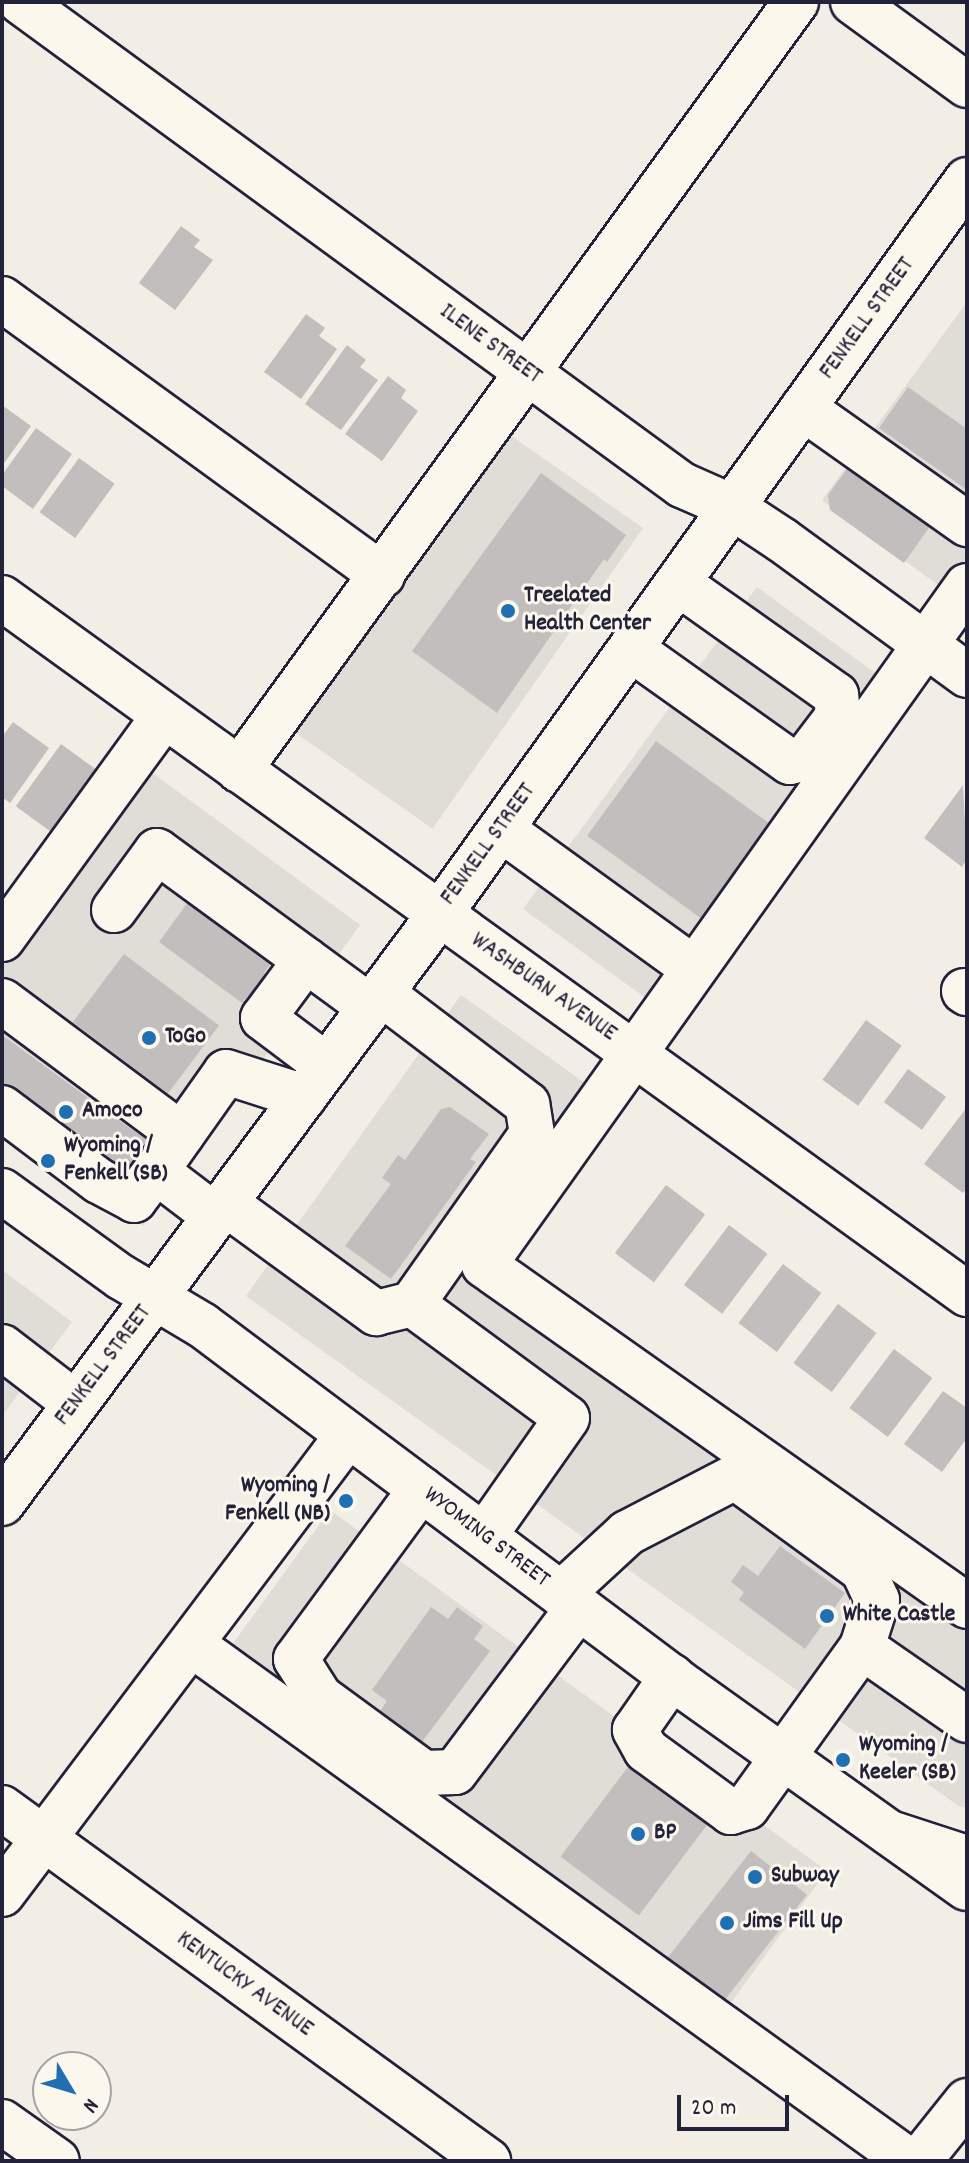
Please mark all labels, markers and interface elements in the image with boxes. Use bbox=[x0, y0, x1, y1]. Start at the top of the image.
street label: FENKELL STREET bbox=[814, 252, 922, 386]
street label: ILENE STREET bbox=[433, 298, 547, 392]
place label: Treelated Health Center bbox=[524, 583, 651, 639]
marker: Treelated Health Center bbox=[499, 602, 517, 620]
street label: FENKELL STREET bbox=[435, 778, 543, 912]
street label: WASHBURN AVENUE bbox=[464, 927, 622, 1049]
place label: ToGo bbox=[165, 1024, 206, 1052]
marker: ToGo bbox=[140, 1029, 158, 1047]
place label: Amoco bbox=[82, 1098, 143, 1126]
marker: Amoco bbox=[57, 1103, 75, 1121]
place label: Wyoming / Fenkell (SB) bbox=[64, 1133, 168, 1189]
marker: Wyoming / Fenkell (SB) bbox=[39, 1152, 57, 1170]
street label: FENKELL STREET bbox=[49, 1300, 159, 1432]
place label: Wyoming / Fenkell (NB) bbox=[225, 1473, 330, 1529]
street label: WYOMING STREET bbox=[417, 1481, 555, 1595]
marker: Wyoming / Fenkell (NB) bbox=[337, 1492, 355, 1510]
place label: White Castle bbox=[843, 1602, 955, 1630]
marker: White Castle bbox=[818, 1607, 836, 1625]
place label: Wyoming / Keeler (SB) bbox=[859, 1732, 956, 1788]
marker: Wyoming / Keeler (SB) bbox=[834, 1751, 852, 1769]
place label: BP bbox=[654, 1820, 676, 1848]
marker: BP bbox=[629, 1825, 647, 1843]
place label: Subway bbox=[771, 1863, 839, 1891]
marker: Subway bbox=[746, 1868, 764, 1886]
place label: Jims Fill Up bbox=[743, 1909, 843, 1937]
marker: Jims Fill Up bbox=[718, 1914, 736, 1932]
street label: KENTUCKY AVENUE bbox=[170, 1926, 318, 2044]
north arrow bbox=[32, 2051, 112, 2131]
scale bar bbox=[681, 2079, 793, 2129]
text: N bbox=[74, 2091, 105, 2119]
text: 20 m bbox=[691, 2092, 737, 2126]

